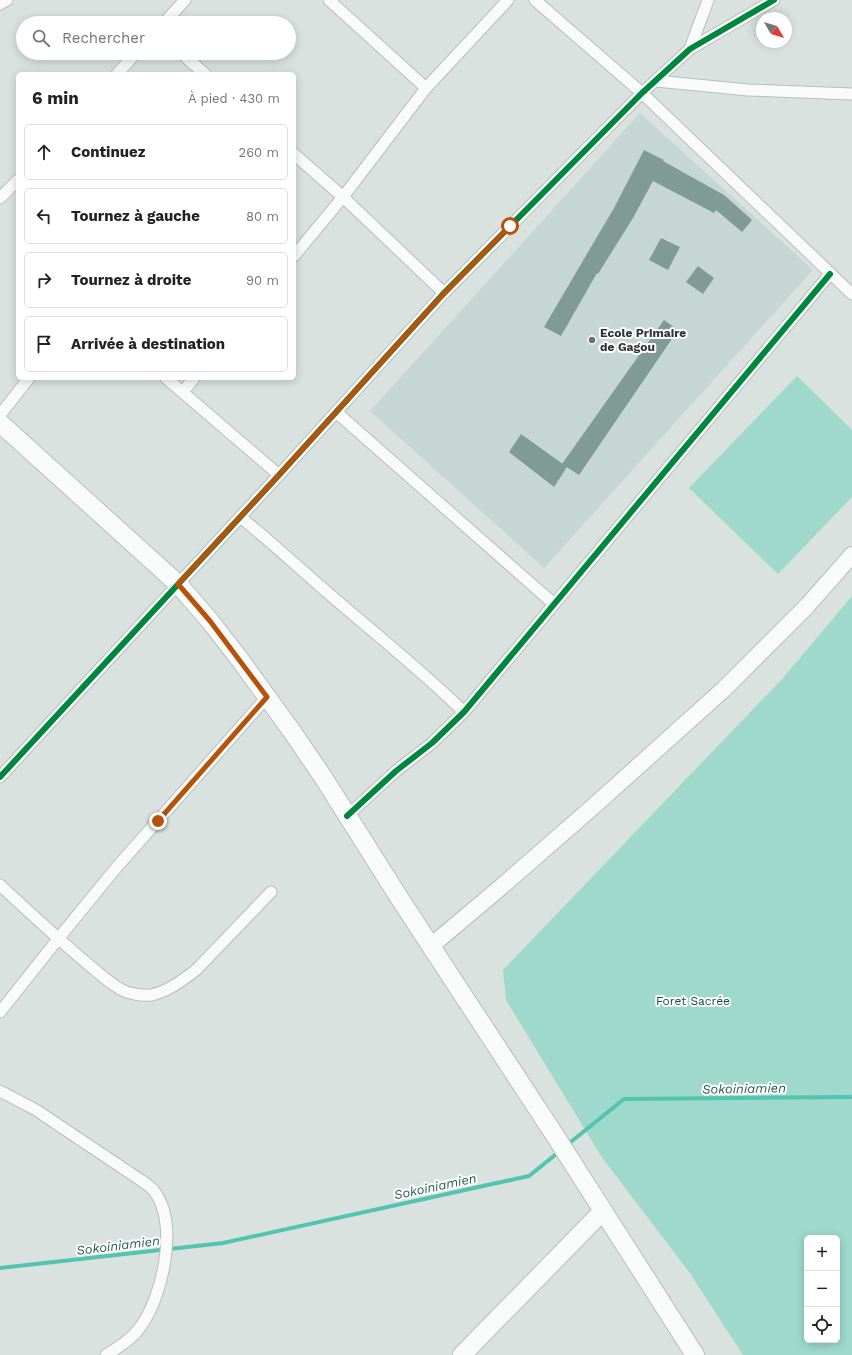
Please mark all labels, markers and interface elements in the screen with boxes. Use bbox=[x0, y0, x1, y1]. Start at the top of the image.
north arrow bbox=[756, 12, 792, 48]
search box bbox=[16, 16, 296, 60]
icon: search bbox=[30, 27, 52, 49]
text: Rechercher bbox=[62, 29, 145, 47]
text: 6 min bbox=[32, 88, 79, 108]
text: À pied · 430 m bbox=[188, 91, 280, 106]
icon: ahead bbox=[33, 141, 55, 163]
text: Continuez bbox=[71, 143, 145, 161]
text: 260 m bbox=[239, 145, 279, 160]
icon: left bbox=[33, 205, 55, 227]
text: Tournez à gauche bbox=[71, 207, 200, 225]
text: 80 m bbox=[246, 209, 279, 224]
route start bbox=[501, 217, 519, 235]
icon: right bbox=[33, 269, 55, 291]
text: Tournez à droite bbox=[71, 271, 191, 289]
text: 90 m bbox=[246, 273, 279, 288]
place label: Ecole Primaire de Gagou bbox=[600, 326, 686, 354]
icon: arrive bbox=[33, 333, 55, 355]
text: Arrivée à destination bbox=[71, 335, 225, 353]
marker: Ecole Primaire de Gagou bbox=[587, 335, 597, 345]
route end bbox=[149, 812, 167, 830]
park label: Foret Sacrée bbox=[656, 994, 730, 1008]
water label: Sokoiniamien bbox=[702, 1080, 786, 1097]
water label: Sokoiniamien bbox=[393, 1170, 478, 1203]
water label: Sokoiniamien bbox=[76, 1233, 161, 1258]
map controls bbox=[804, 1235, 840, 1343]
button: + bbox=[804, 1235, 840, 1271]
button: − bbox=[804, 1271, 840, 1307]
button: locate bbox=[804, 1307, 840, 1343]

